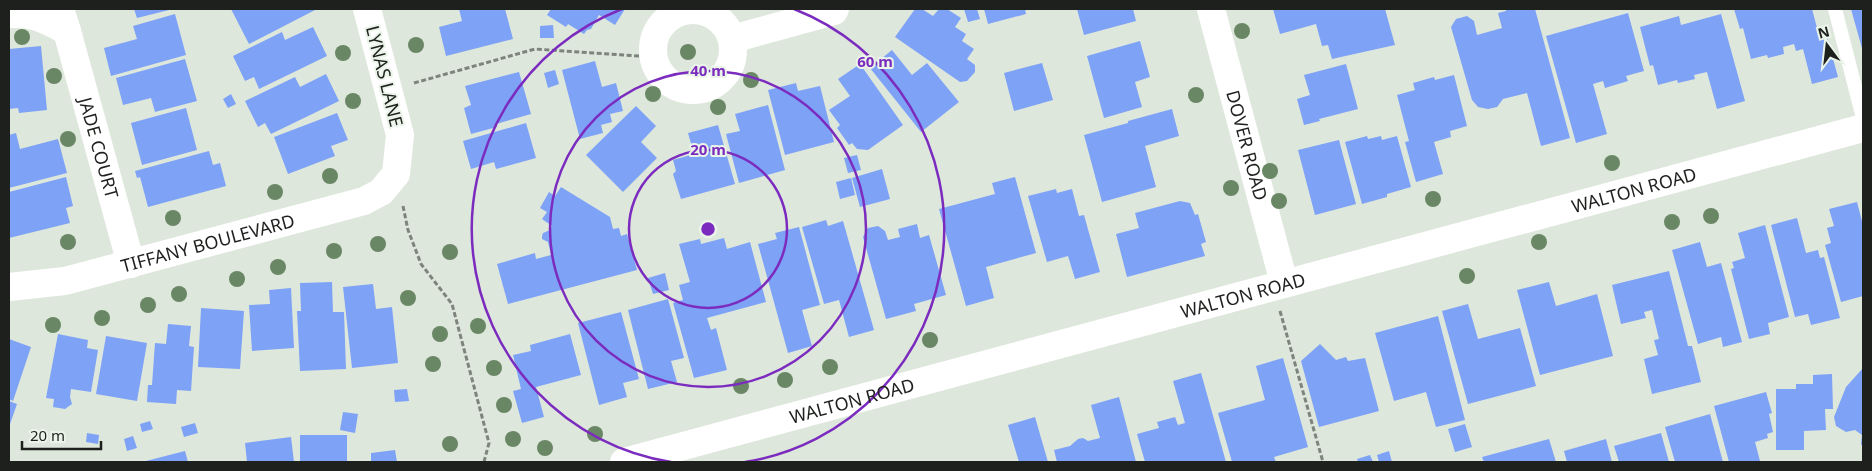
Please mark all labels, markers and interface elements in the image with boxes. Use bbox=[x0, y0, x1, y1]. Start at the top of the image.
north arrow bbox=[1802, 20, 1852, 70]
text: N bbox=[1816, 21, 1831, 43]
street label: LYNAS LANE bbox=[361, 23, 409, 129]
text: 60 m bbox=[857, 51, 893, 71]
text: 40 m bbox=[690, 60, 726, 80]
street label: DOVER ROAD bbox=[1221, 87, 1273, 203]
street label: JADE COURT bbox=[73, 93, 124, 201]
text: 20 m bbox=[690, 139, 726, 159]
street label: WALTON ROAD bbox=[1569, 161, 1699, 218]
street label: TIFFANY BOULEVARD bbox=[118, 208, 297, 278]
centre of rings bbox=[699, 220, 717, 238]
street label: WALTON ROAD bbox=[1178, 267, 1308, 323]
street label: WALTON ROAD bbox=[787, 372, 917, 429]
scale bar bbox=[22, 418, 101, 450]
text: 20 m bbox=[30, 425, 65, 445]

